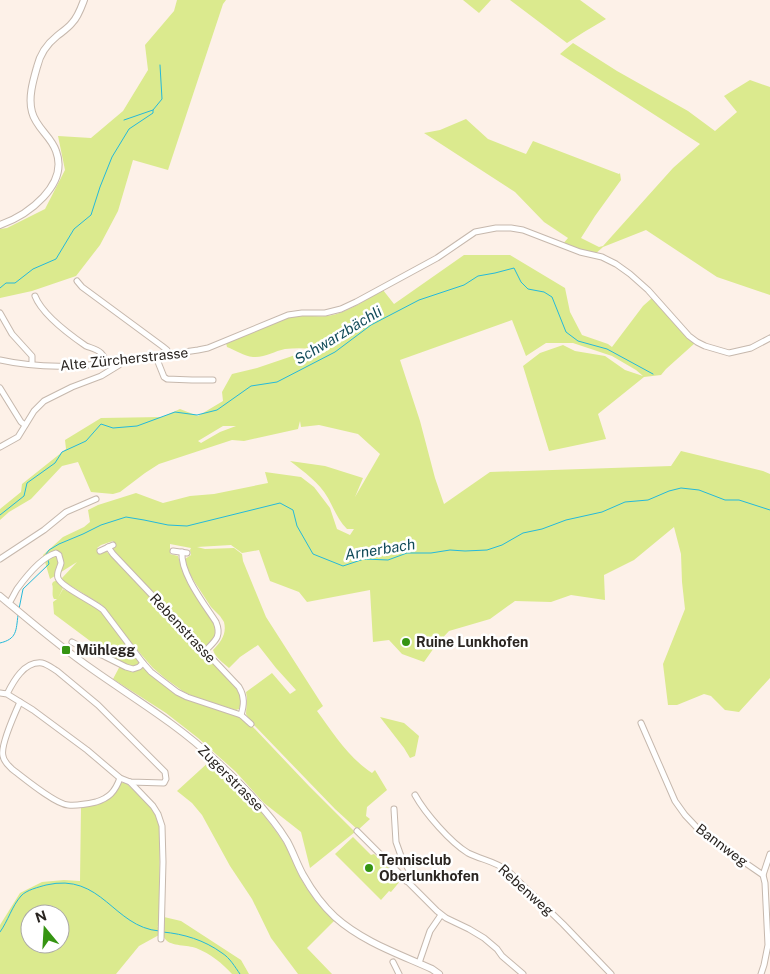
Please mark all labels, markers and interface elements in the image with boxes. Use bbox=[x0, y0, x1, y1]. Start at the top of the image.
water label: Schwarzbächli bbox=[291, 302, 385, 368]
street label: Alte Zürcherstrasse bbox=[59, 344, 189, 374]
water label: Arnerbach bbox=[344, 535, 416, 563]
street label: Rebenstrasse bbox=[147, 590, 219, 666]
place label: Ruine Lunkhofen bbox=[416, 634, 528, 650]
marker: Ruine Lunkhofen bbox=[400, 636, 412, 648]
place label: Mühlegg bbox=[76, 642, 135, 658]
marker: Mühlegg bbox=[60, 644, 72, 656]
street label: Zugerstrasse bbox=[195, 742, 267, 814]
street label: Bannweg bbox=[693, 820, 751, 870]
place label: Tennisclub Oberlunkhofen bbox=[379, 852, 479, 884]
street label: Rebenweg bbox=[495, 861, 557, 919]
marker: Tennisclub Oberlunkhofen bbox=[363, 862, 375, 874]
north arrow bbox=[20, 904, 70, 954]
text: N bbox=[33, 907, 49, 926]

